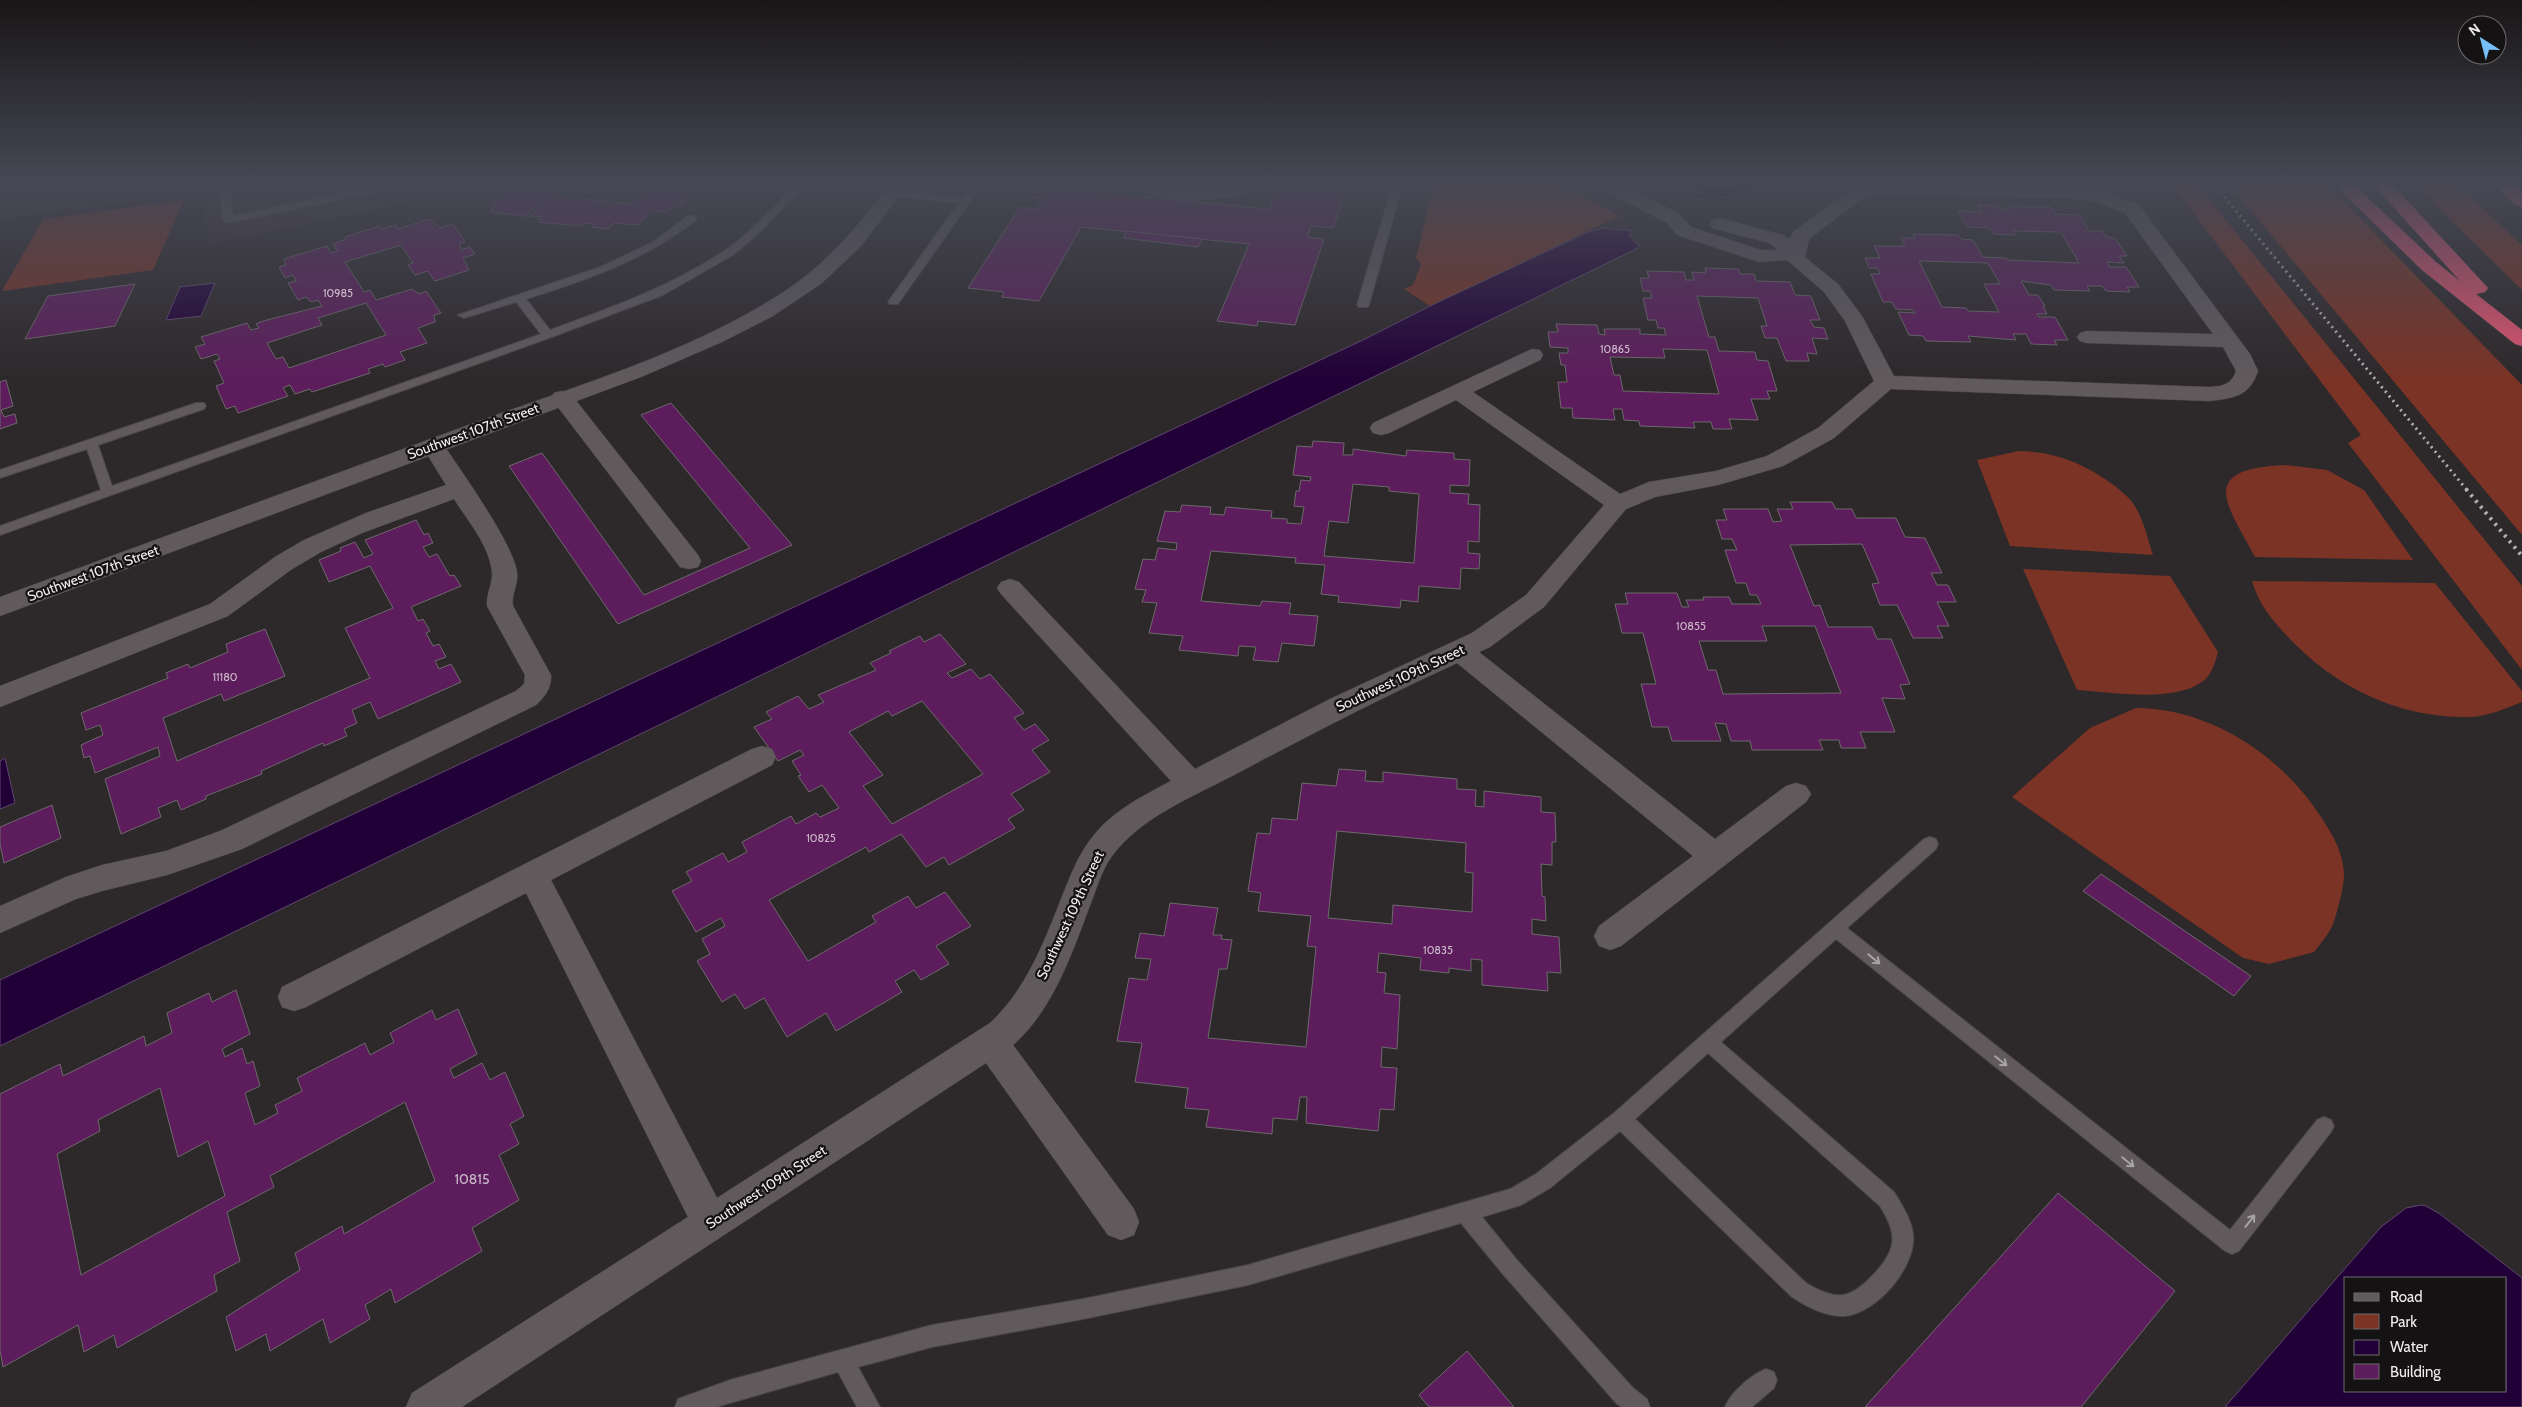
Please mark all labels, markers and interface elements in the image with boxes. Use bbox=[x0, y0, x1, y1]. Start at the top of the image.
north arrow bbox=[2457, 15, 2507, 65]
text: N bbox=[2465, 19, 2484, 40]
house number: 10985 bbox=[323, 286, 353, 300]
house number: 10865 bbox=[1600, 342, 1630, 356]
street label: Southwest 107th Street bbox=[405, 399, 542, 463]
street label: Southwest 107th Street bbox=[25, 541, 162, 605]
house number: 10855 bbox=[1676, 619, 1706, 633]
street label: Southwest 109th Street bbox=[1333, 640, 1468, 716]
house number: 11180 bbox=[212, 670, 238, 684]
house number: 10825 bbox=[806, 831, 836, 845]
street label: Southwest 109th Street bbox=[1032, 847, 1108, 982]
house number: 10835 bbox=[1423, 943, 1453, 957]
one-way arrow bbox=[1867, 954, 1880, 965]
one-way arrow bbox=[1994, 1055, 2007, 1066]
street label: Southwest 109th Street bbox=[702, 1141, 830, 1233]
one-way arrow bbox=[2121, 1156, 2134, 1167]
house number: 10815 bbox=[455, 1170, 489, 1188]
one-way arrow bbox=[2245, 1214, 2255, 1228]
legend bbox=[2344, 1277, 2507, 1392]
text: Road bbox=[2390, 1288, 2423, 1306]
text: Park bbox=[2390, 1313, 2417, 1331]
text: Water bbox=[2390, 1338, 2428, 1356]
text: Building bbox=[2390, 1363, 2441, 1381]

